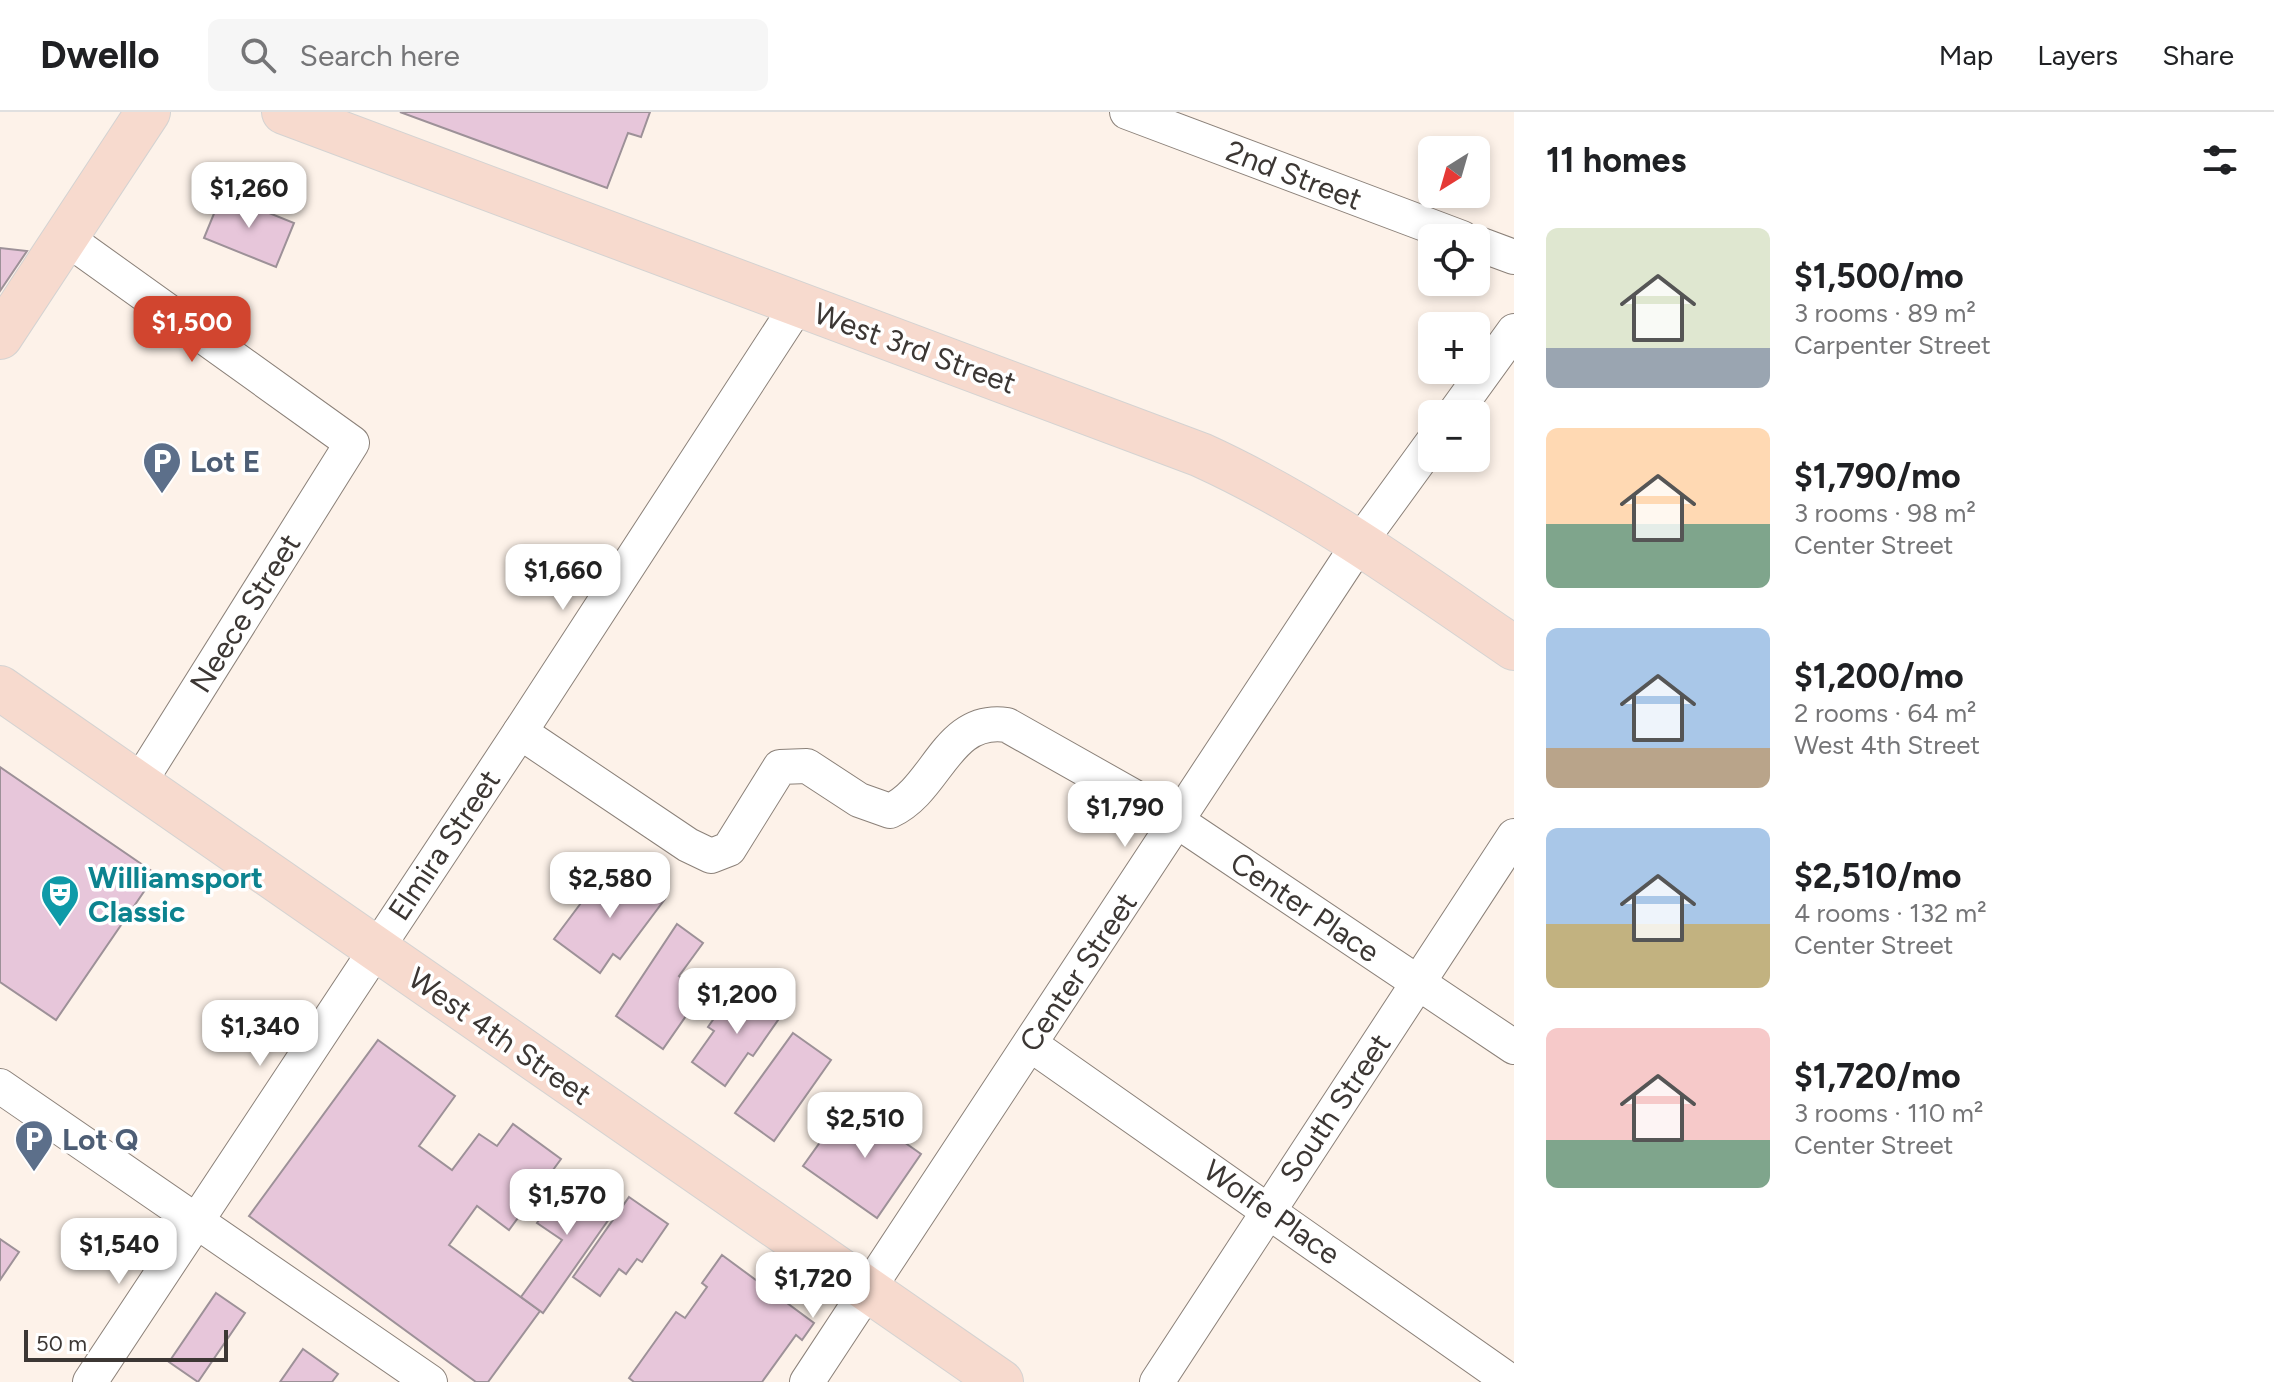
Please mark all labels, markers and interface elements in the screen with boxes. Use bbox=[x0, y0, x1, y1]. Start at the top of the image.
search box bbox=[208, 19, 768, 91]
text: Dwello bbox=[40, 32, 160, 78]
icon: search bbox=[236, 33, 280, 77]
text: Search here bbox=[300, 37, 460, 74]
text: Map bbox=[1939, 38, 1993, 72]
text: Layers bbox=[2037, 38, 2118, 72]
text: Share bbox=[2162, 38, 2234, 72]
street label: 2nd Street bbox=[1221, 132, 1367, 218]
north arrow bbox=[1418, 136, 1490, 208]
map controls bbox=[1418, 136, 1490, 472]
icon: filters bbox=[2198, 138, 2242, 182]
text: 11 homes bbox=[1546, 140, 1686, 181]
pin: $1,260 bbox=[184, 162, 314, 230]
text: $1,260 bbox=[209, 172, 289, 204]
button: locate bbox=[1418, 224, 1490, 296]
text: $1,500/mo bbox=[1794, 256, 1964, 297]
icon: home bbox=[1610, 260, 1706, 356]
street label: West 3rd Street bbox=[809, 294, 1021, 402]
pin: $1,500 bbox=[127, 296, 257, 364]
text: 3 rooms · 89 m² bbox=[1794, 297, 1976, 329]
text: $1,500 bbox=[152, 306, 232, 338]
button: + bbox=[1418, 312, 1490, 384]
text: Carpenter Street bbox=[1794, 329, 1991, 361]
button: − bbox=[1418, 400, 1490, 472]
parking icon: Lot E bbox=[141, 440, 183, 495]
place label: Lot E bbox=[190, 443, 260, 480]
text: $1,790/mo bbox=[1794, 456, 1961, 497]
icon: home bbox=[1610, 460, 1706, 556]
text: 3 rooms · 98 m² bbox=[1794, 497, 1976, 529]
street label: Neece Street bbox=[182, 527, 308, 699]
text: Center Street bbox=[1794, 529, 1953, 561]
pin: $1,660 bbox=[498, 544, 628, 612]
text: $1,660 bbox=[523, 554, 603, 586]
text: $1,200/mo bbox=[1794, 656, 1964, 697]
icon: home bbox=[1610, 660, 1706, 756]
text: 2 rooms · 64 m² bbox=[1794, 697, 1976, 729]
text: West 4th Street bbox=[1794, 729, 1980, 761]
street label: Elmira Street bbox=[380, 763, 508, 927]
pin: $1,790 bbox=[1060, 781, 1190, 849]
text: $1,790 bbox=[1086, 791, 1164, 823]
street label: Center Place bbox=[1223, 844, 1387, 970]
pin: $2,580 bbox=[545, 852, 675, 920]
text: $2,510/mo bbox=[1794, 856, 1961, 897]
place label: Williamsport Classic bbox=[88, 859, 263, 930]
icon: home bbox=[1610, 860, 1706, 956]
text: $2,580 bbox=[568, 862, 652, 894]
theatre icon: Williamsport Classic bbox=[39, 873, 81, 928]
street label: Center Street bbox=[1011, 885, 1145, 1059]
text: 4 rooms · 132 m² bbox=[1794, 897, 1987, 929]
text: Center Street bbox=[1794, 929, 1953, 961]
street label: West 4th Street bbox=[401, 959, 599, 1113]
pin: $1,200 bbox=[672, 968, 802, 1036]
text: $1,200 bbox=[697, 978, 777, 1010]
pin: $1,340 bbox=[195, 1000, 325, 1068]
text: $1,340 bbox=[220, 1010, 300, 1042]
street label: South Street bbox=[1272, 1026, 1398, 1190]
text: $1,720/mo bbox=[1794, 1056, 1961, 1097]
icon: home bbox=[1610, 1060, 1706, 1156]
pin: $2,510 bbox=[800, 1092, 930, 1160]
text: 3 rooms · 110 m² bbox=[1794, 1097, 1983, 1129]
text: $2,510 bbox=[825, 1102, 905, 1134]
parking icon: Lot Q bbox=[13, 1118, 55, 1173]
place label: Lot Q bbox=[62, 1121, 138, 1158]
text: Center Street bbox=[1794, 1129, 1953, 1161]
street label: Wolfe Place bbox=[1197, 1151, 1347, 1273]
pin: $1,570 bbox=[502, 1169, 632, 1237]
text: $1,570 bbox=[528, 1179, 606, 1211]
pin: $1,540 bbox=[54, 1218, 184, 1286]
text: $1,540 bbox=[79, 1228, 159, 1260]
pin: $1,720 bbox=[748, 1252, 878, 1320]
text: $1,720 bbox=[774, 1262, 852, 1294]
scale bar bbox=[24, 1326, 228, 1362]
text: 50 m bbox=[36, 1330, 87, 1357]

